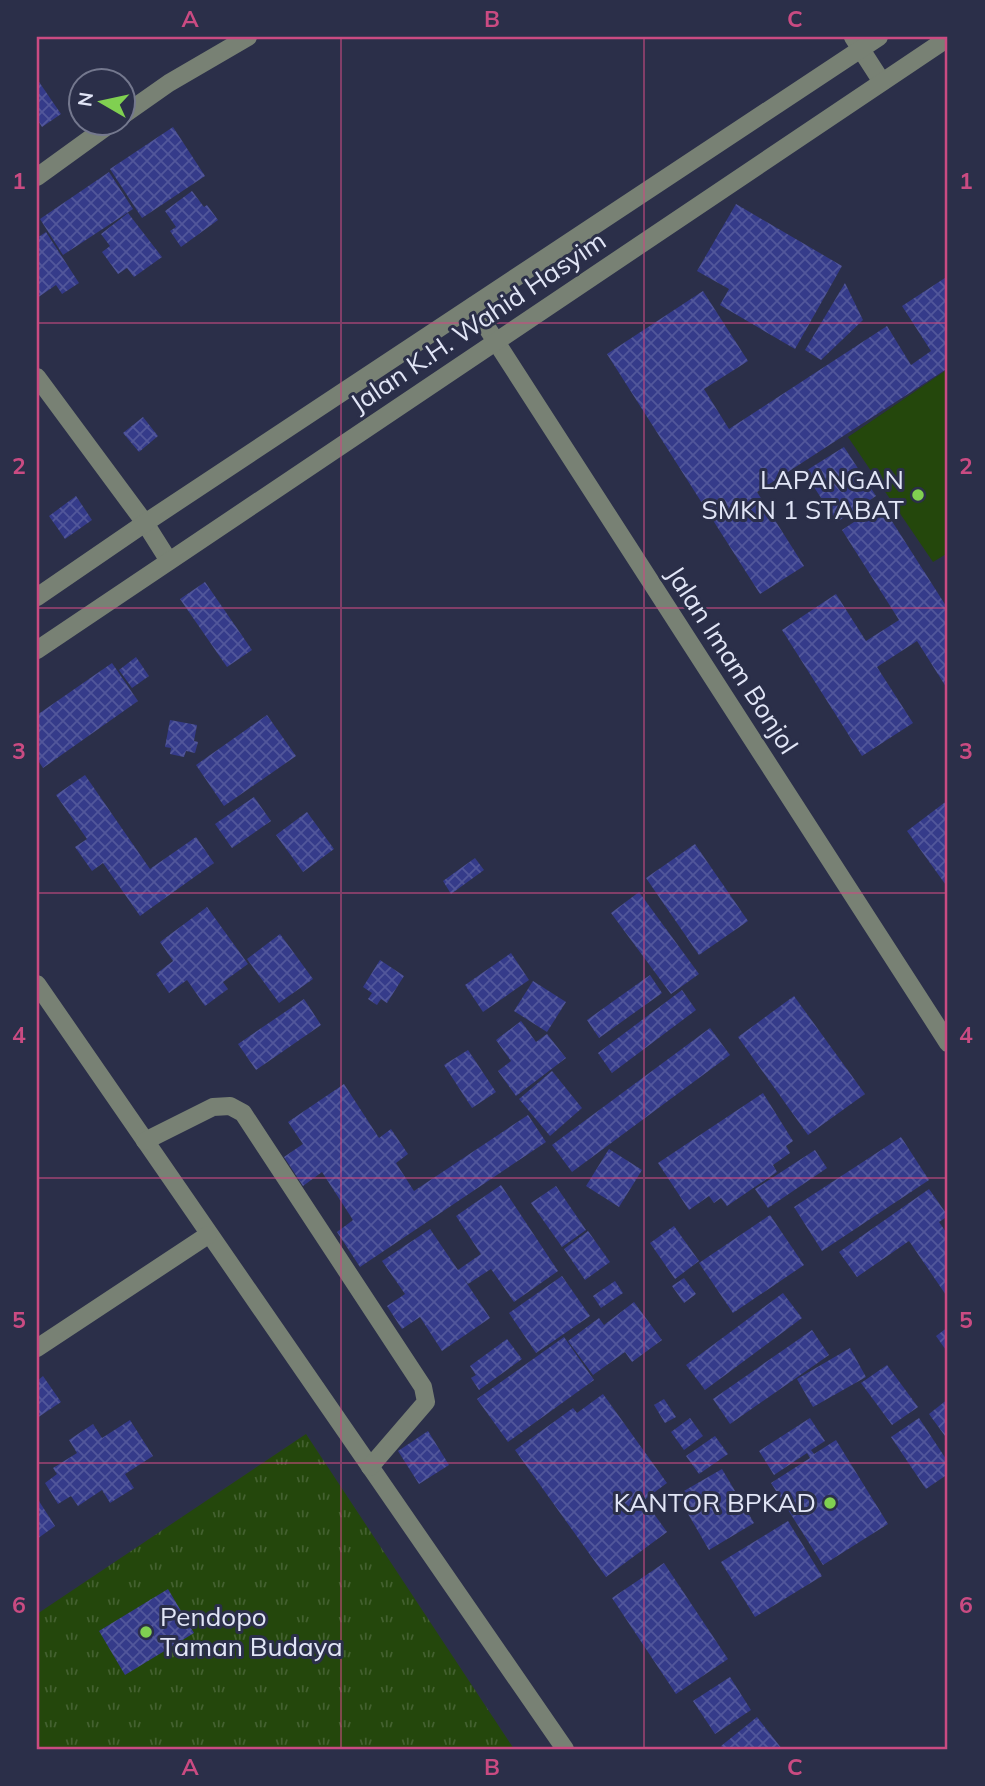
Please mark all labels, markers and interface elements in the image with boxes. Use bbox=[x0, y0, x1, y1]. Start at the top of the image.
text: A bbox=[181, 4, 199, 33]
text: B bbox=[484, 4, 500, 33]
text: C bbox=[787, 4, 803, 33]
north arrow bbox=[66, 66, 136, 136]
text: N bbox=[72, 90, 98, 108]
text: 1 bbox=[12, 166, 26, 195]
text: 1 bbox=[959, 166, 973, 195]
street label: Jalan K.H. Wahid Hasyim bbox=[344, 224, 612, 419]
text: 2 bbox=[12, 451, 26, 480]
text: 2 bbox=[959, 451, 973, 480]
place label: LAPANGAN SMKN 1 STABAT bbox=[701, 463, 904, 526]
marker: LAPANGAN SMKN 1 STABAT bbox=[910, 487, 926, 503]
street label: Jalan Imam Bonjol bbox=[659, 559, 806, 760]
text: 3 bbox=[12, 736, 26, 765]
text: 3 bbox=[959, 736, 973, 765]
text: 4 bbox=[12, 1020, 26, 1049]
text: 4 bbox=[959, 1020, 973, 1049]
text: 5 bbox=[12, 1305, 26, 1334]
text: 5 bbox=[959, 1305, 973, 1334]
place label: KANTOR BPKAD bbox=[613, 1486, 816, 1519]
marker: KANTOR BPKAD bbox=[822, 1495, 838, 1511]
text: 6 bbox=[12, 1590, 26, 1619]
text: 6 bbox=[959, 1590, 973, 1619]
place label: Pendopo Taman Budaya bbox=[160, 1600, 343, 1663]
marker: Pendopo Taman Budaya bbox=[138, 1624, 154, 1640]
text: A bbox=[181, 1752, 199, 1781]
text: B bbox=[484, 1752, 500, 1781]
text: C bbox=[787, 1752, 803, 1781]

